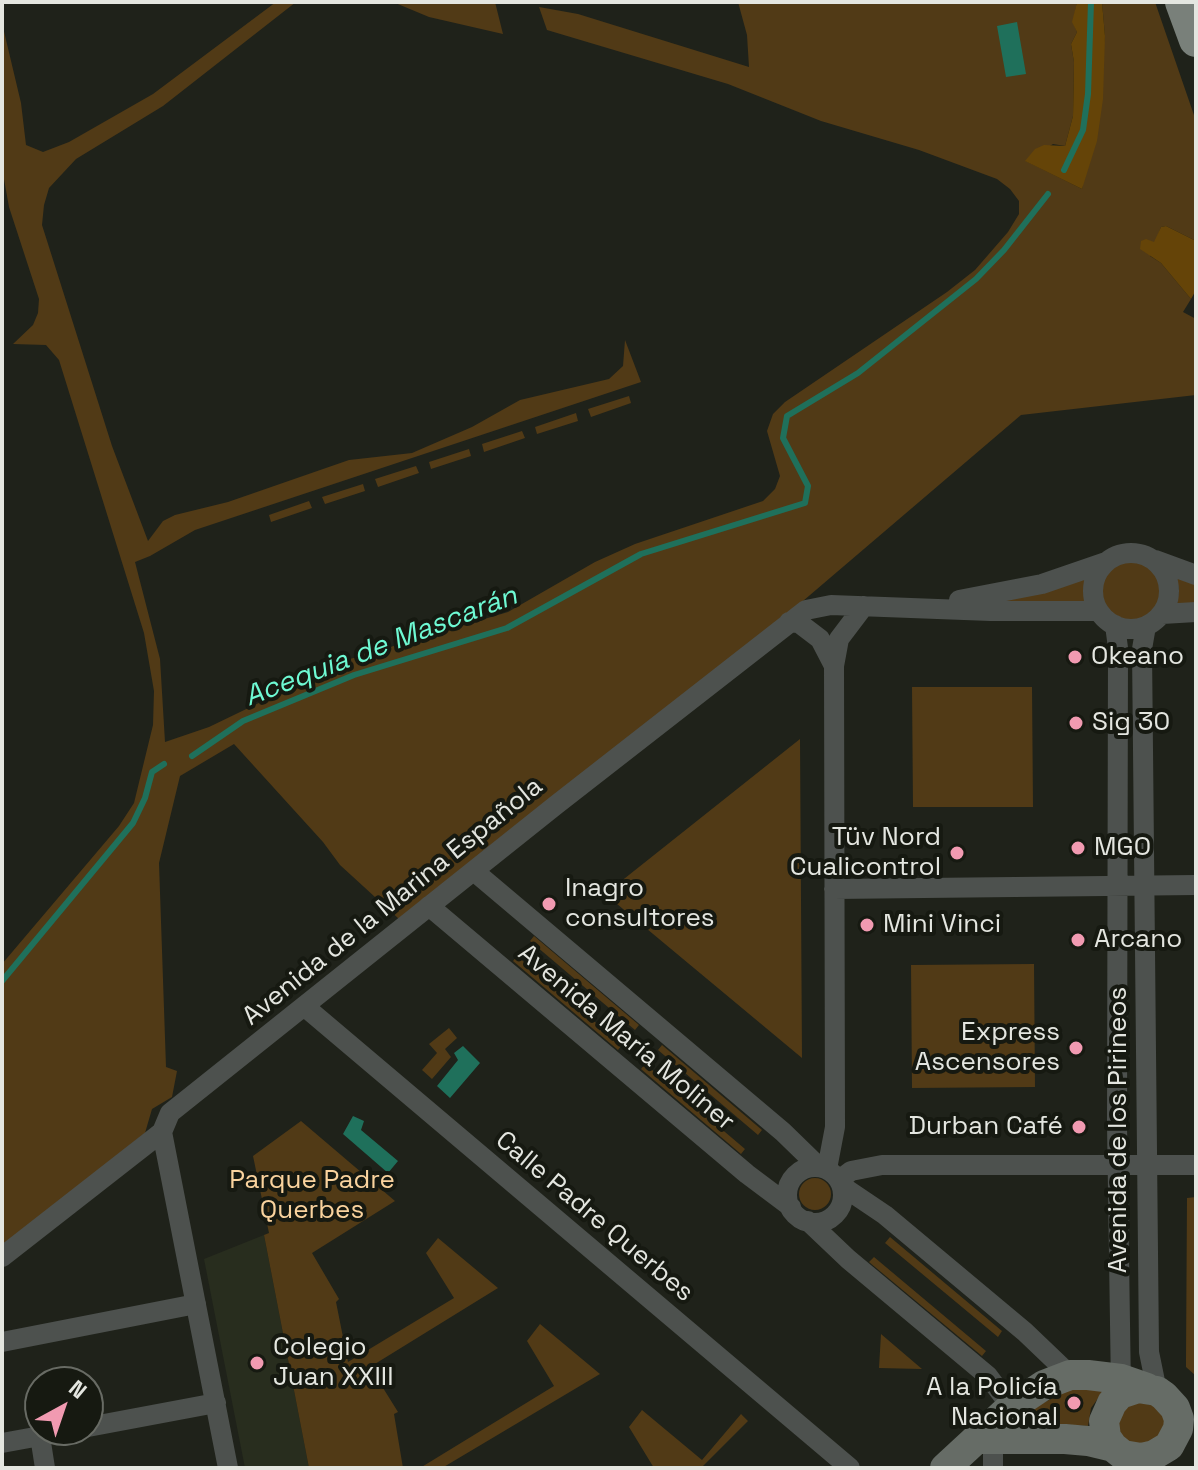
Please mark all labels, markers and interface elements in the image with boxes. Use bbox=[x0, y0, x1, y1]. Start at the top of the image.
water label: Acequia de Mascarán bbox=[240, 579, 522, 715]
place label: Okeano bbox=[1091, 641, 1184, 673]
marker: Okeano bbox=[1066, 648, 1084, 666]
place label: Sig 30 bbox=[1092, 707, 1170, 739]
marker: Sig 30 bbox=[1067, 714, 1085, 732]
street label: Avenida de la Marina Española bbox=[237, 771, 549, 1033]
place label: Tüv Nord Cualicontrol bbox=[790, 822, 941, 884]
place label: MGO bbox=[1094, 832, 1151, 864]
marker: MGO bbox=[1069, 839, 1087, 857]
marker: Tüv Nord Cualicontrol bbox=[948, 844, 966, 862]
place label: Inagro consultores bbox=[565, 873, 715, 934]
marker: Inagro consultores bbox=[540, 895, 558, 913]
place label: Mini Vinci bbox=[883, 909, 1001, 941]
marker: Mini Vinci bbox=[858, 916, 876, 934]
place label: Arcano bbox=[1094, 924, 1182, 956]
marker: Arcano bbox=[1069, 931, 1087, 949]
street label: Avenida María Moliner bbox=[511, 938, 741, 1138]
street label: Avenida de los Pirineos bbox=[1103, 987, 1135, 1273]
place label: Express Ascensores bbox=[915, 1017, 1060, 1078]
marker: Express Ascensores bbox=[1067, 1039, 1085, 1057]
place label: Durban Café bbox=[909, 1111, 1063, 1143]
marker: Durban Café bbox=[1070, 1118, 1088, 1136]
street label: Calle Padre Querbes bbox=[489, 1125, 699, 1309]
park label: Parque Padre Querbes bbox=[229, 1165, 395, 1226]
place label: Colegio Juan XXIII bbox=[273, 1332, 393, 1394]
marker: Colegio Juan XXIII bbox=[248, 1354, 266, 1372]
north arrow bbox=[24, 1366, 104, 1446]
place label: A la Policía Nacional bbox=[926, 1372, 1058, 1434]
text: N bbox=[63, 1374, 93, 1405]
marker: A la Policía Nacional bbox=[1065, 1394, 1083, 1412]

